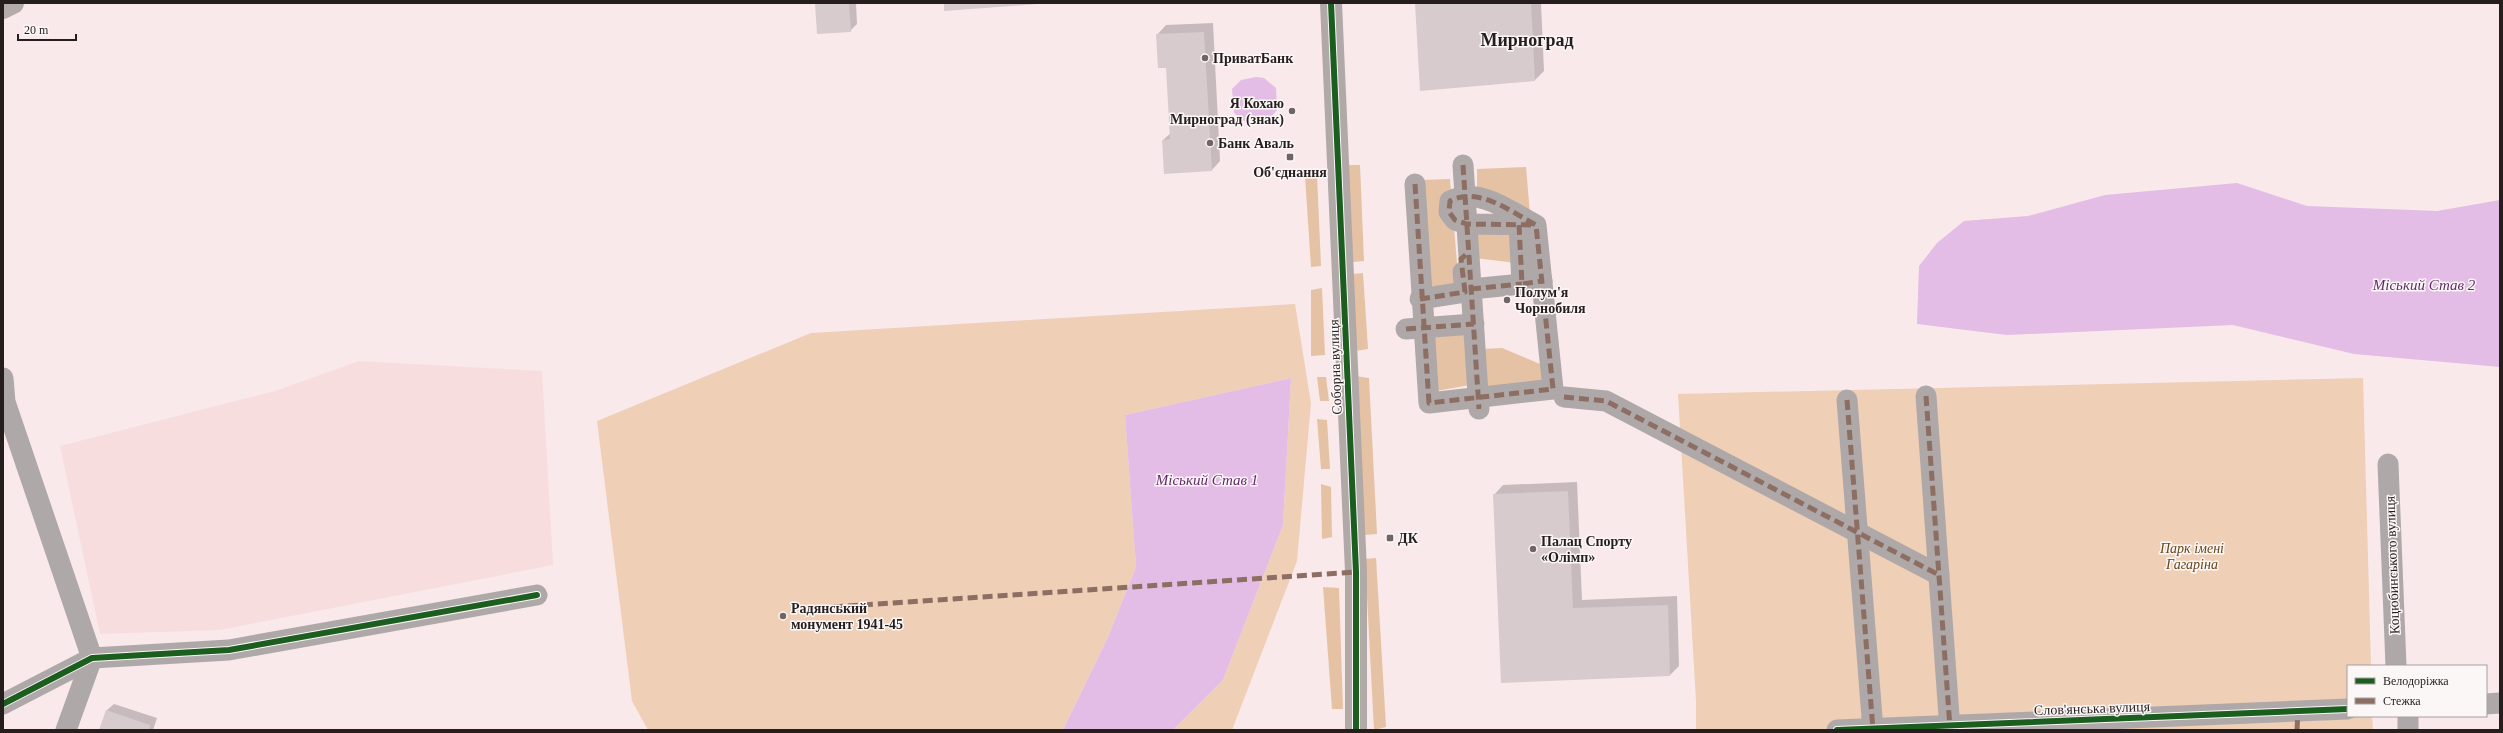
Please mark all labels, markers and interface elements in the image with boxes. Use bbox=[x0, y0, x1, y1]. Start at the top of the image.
scale bar bbox=[18, 16, 76, 42]
text: 20 m bbox=[24, 23, 49, 37]
district label: Мирноград bbox=[1480, 30, 1574, 50]
place label: ПриватБанк bbox=[1213, 51, 1294, 66]
marker: ПриватБанк bbox=[1200, 53, 1210, 63]
place label: Я Кохаю Мирноград (знак) bbox=[1170, 96, 1284, 128]
marker: Я Кохаю Мирноград (знак) bbox=[1287, 106, 1297, 116]
place label: Банк Аваль bbox=[1218, 136, 1295, 151]
marker: Банк Аваль bbox=[1205, 138, 1215, 148]
marker: Об'єднання bbox=[1285, 152, 1295, 162]
place label: Об'єднання bbox=[1253, 165, 1327, 180]
water label: Міський Став 2 bbox=[2372, 277, 2476, 293]
place label: Полум'я Чорнобиля bbox=[1515, 285, 1586, 316]
marker: Полум'я Чорнобиля bbox=[1502, 295, 1512, 305]
street label: Соборна вулиця bbox=[1326, 318, 1345, 415]
water label: Міський Став 1 bbox=[1155, 472, 1258, 488]
street label: Коцюбинського вулиця bbox=[2383, 495, 2402, 634]
place label: ДК bbox=[1398, 531, 1419, 546]
marker: ДК bbox=[1385, 533, 1395, 543]
place label: Палац Спорту «Олімп» bbox=[1541, 534, 1632, 565]
park label: Парк імені Гагаріна bbox=[2159, 541, 2224, 572]
marker: Палац Спорту «Олімп» bbox=[1528, 544, 1538, 554]
place label: Радянський монумент 1941-45 bbox=[791, 601, 903, 632]
marker: Радянський монумент 1941-45 bbox=[778, 611, 788, 621]
legend bbox=[2347, 665, 2487, 717]
text: Велодоріжка bbox=[2383, 674, 2449, 688]
text: Стежка bbox=[2383, 694, 2421, 708]
street label: Слов'янська вулиця bbox=[2034, 699, 2151, 718]

